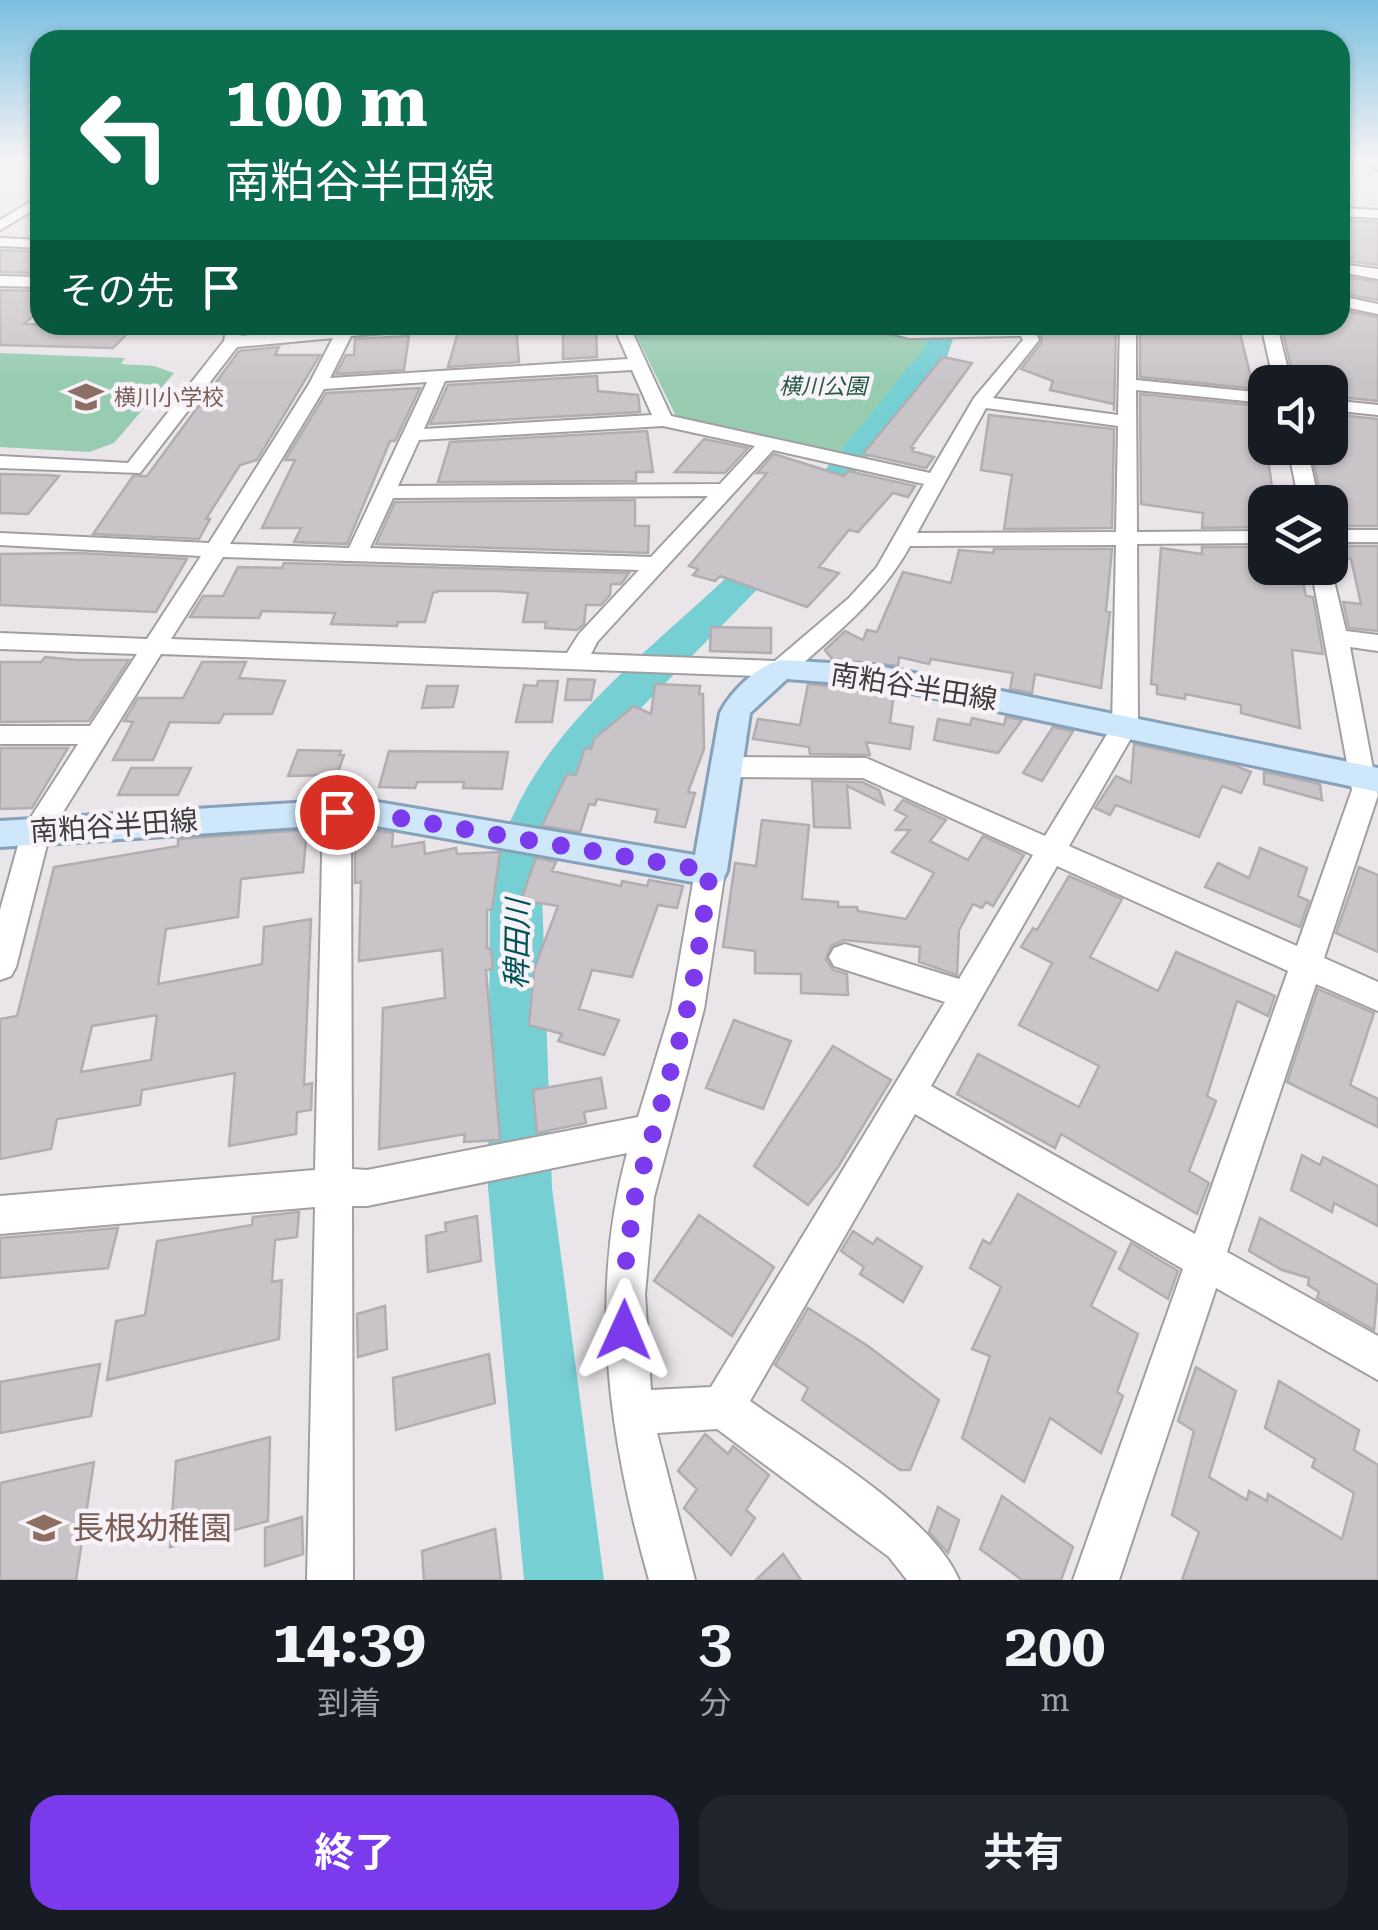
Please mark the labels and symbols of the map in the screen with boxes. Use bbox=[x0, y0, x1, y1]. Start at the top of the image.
park label: 横川公園 bbox=[779, 374, 870, 399]
school or university icon: 横川小学校 bbox=[67, 378, 105, 416]
place label: 横川小学校 bbox=[114, 385, 224, 410]
street label: 南粕谷半田線 bbox=[828, 658, 1000, 716]
pin bbox=[295, 770, 380, 855]
street label: 南粕谷半田線 bbox=[29, 804, 199, 848]
water label: 稗田川 bbox=[499, 896, 535, 989]
position arrow bbox=[572, 1278, 676, 1382]
school or university icon: 長根幼稚園 bbox=[25, 1509, 63, 1547]
place label: 長根幼稚園 bbox=[72, 1509, 232, 1547]

